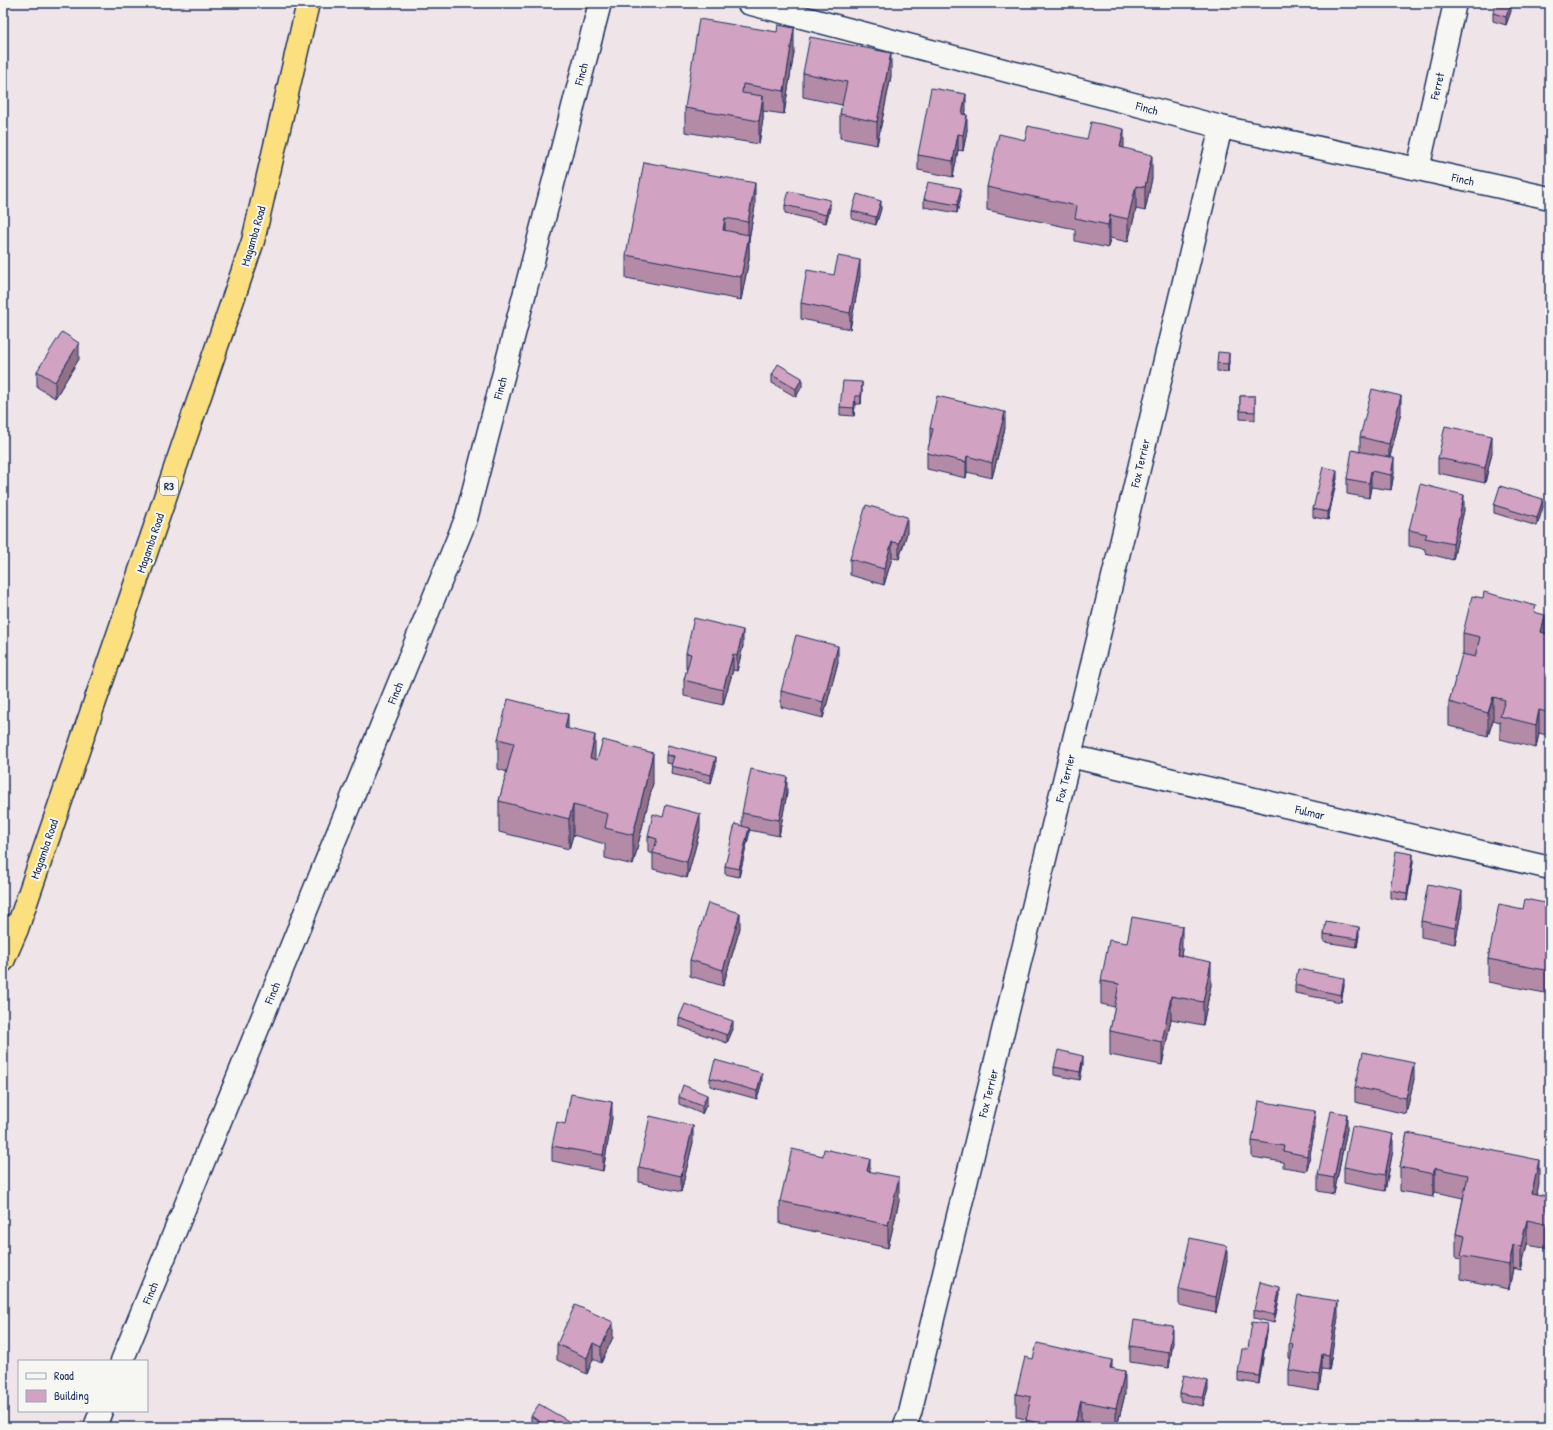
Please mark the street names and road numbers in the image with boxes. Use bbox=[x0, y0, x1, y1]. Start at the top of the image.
street label: Finch bbox=[570, 61, 592, 88]
street label: Ferret bbox=[1425, 70, 1449, 102]
street label: Finch bbox=[1133, 97, 1160, 119]
street label: Finch bbox=[1449, 168, 1476, 190]
street label: Magamba Road bbox=[236, 203, 270, 268]
street label: Finch bbox=[489, 375, 511, 402]
street label: Fox Terrier bbox=[1126, 437, 1154, 490]
road number: R3 bbox=[160, 477, 178, 495]
street label: Magamba Road bbox=[132, 511, 168, 575]
street label: Finch bbox=[383, 679, 407, 707]
street label: Fox Terrier bbox=[1051, 752, 1079, 805]
street label: Fulmar bbox=[1293, 800, 1327, 824]
street label: Magamba Road bbox=[26, 817, 62, 881]
street label: Finch bbox=[260, 979, 284, 1007]
street label: Fox Terrier bbox=[974, 1067, 1002, 1120]
street label: Finch bbox=[138, 1279, 162, 1307]

